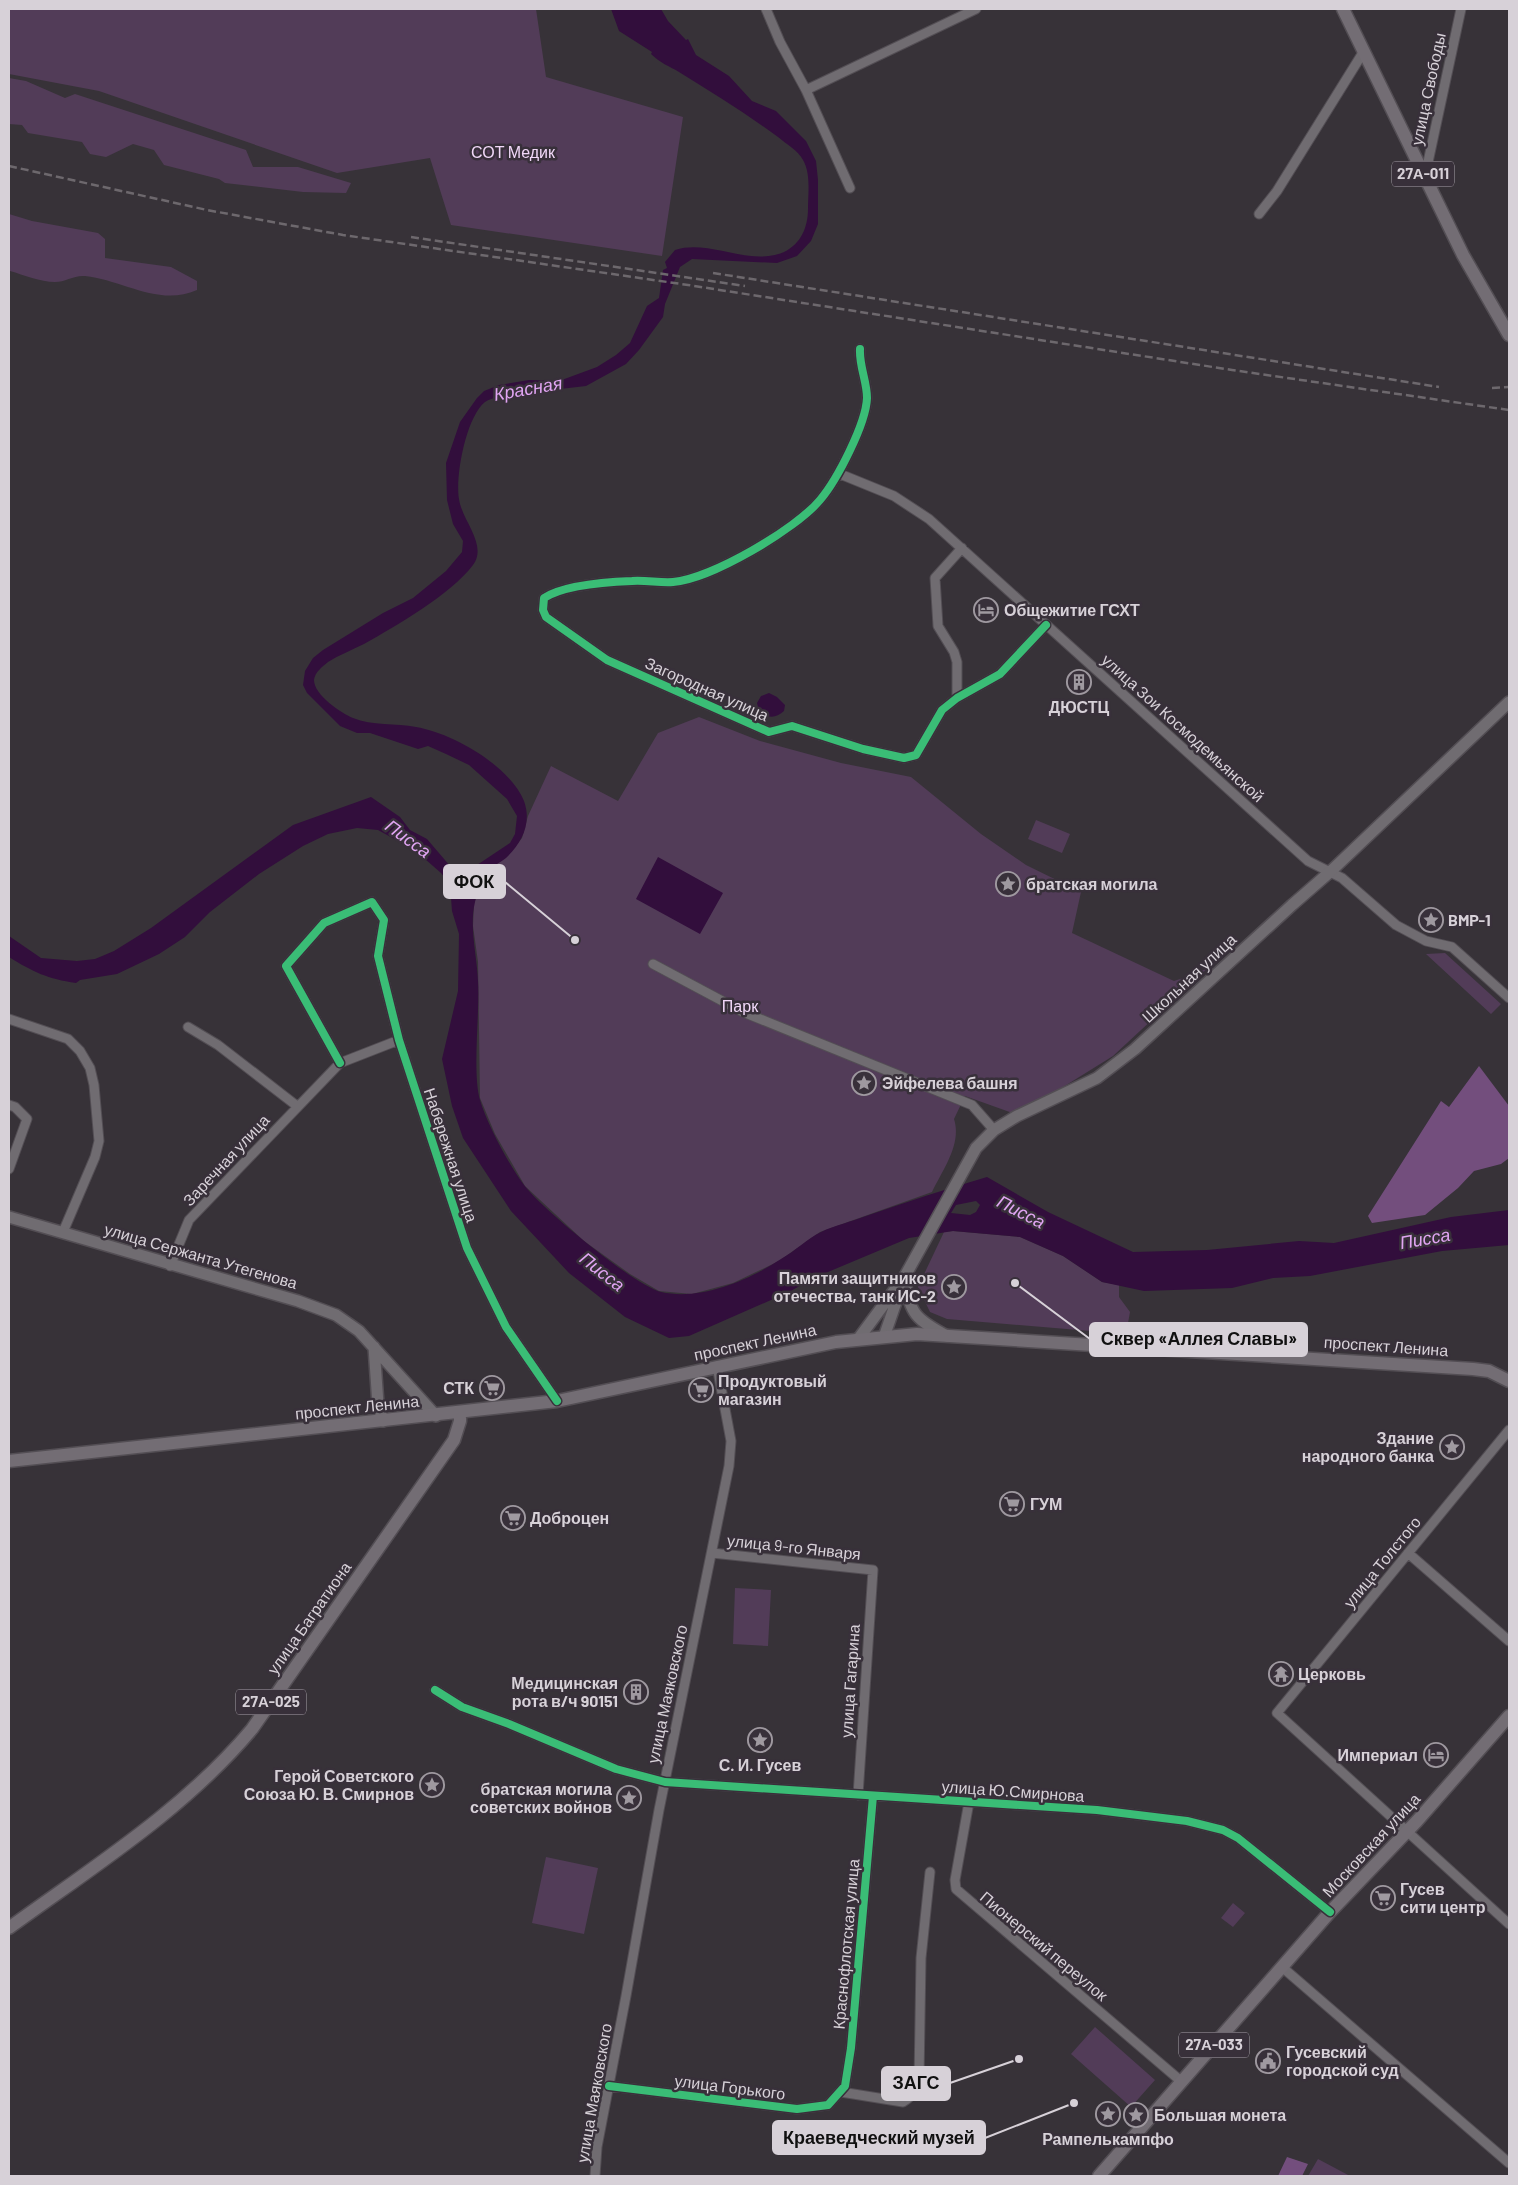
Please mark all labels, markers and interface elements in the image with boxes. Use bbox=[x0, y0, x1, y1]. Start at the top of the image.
street label: улица Свободы bbox=[1406, 31, 1449, 147]
park label: СОТ Медик bbox=[471, 142, 556, 161]
road number: 27А-011 bbox=[1392, 162, 1454, 186]
water label: Красная bbox=[492, 371, 564, 405]
hotel icon: Общежитие ГСХТ bbox=[973, 597, 999, 623]
place label: Общежитие ГСХТ bbox=[1004, 600, 1140, 619]
street label: улица Зои Космодемьянской bbox=[1098, 650, 1268, 806]
street label: Загородная улица bbox=[642, 653, 772, 724]
building icon: ДЮСТЦ bbox=[1066, 669, 1092, 695]
place label: ДЮСТЦ bbox=[1049, 697, 1109, 716]
water label: Писса bbox=[381, 814, 436, 862]
callout: ФОК bbox=[444, 865, 505, 898]
text: ФОК bbox=[454, 870, 495, 892]
place icon: братская могила bbox=[995, 871, 1021, 897]
place label: братская могила bbox=[1026, 874, 1158, 893]
place icon: BMP-1 bbox=[1418, 907, 1444, 933]
place label: BMP-1 bbox=[1448, 910, 1491, 929]
street label: Школьная улица bbox=[1138, 929, 1240, 1026]
park label: Парк bbox=[722, 996, 759, 1015]
place icon: Эйфелева башня bbox=[851, 1070, 877, 1096]
place label: Эйфелева башня bbox=[882, 1073, 1018, 1092]
street label: Набережная улица bbox=[421, 1085, 482, 1225]
street label: Заречная улица bbox=[179, 1110, 273, 1209]
water label: Писса bbox=[994, 1190, 1049, 1233]
street label: улица Сержанта Утегенова bbox=[102, 1219, 300, 1292]
water label: Писса bbox=[1398, 1223, 1452, 1253]
water label: Писса bbox=[576, 1247, 630, 1296]
place label: Памяти защитников отечества, танк ИС-2 bbox=[773, 1268, 936, 1305]
place icon: Памяти защитников отечества, танк ИС-2 bbox=[941, 1274, 967, 1300]
street label: проспект Ленина bbox=[692, 1319, 818, 1364]
callout: Сквер «Аллея Славы» bbox=[1090, 1323, 1307, 1356]
text: Сквер «Аллея Славы» bbox=[1101, 1327, 1297, 1349]
street label: проспект Ленина bbox=[1323, 1332, 1449, 1359]
place label: Продуктовый магазин bbox=[718, 1371, 827, 1408]
supermarket icon: СТК bbox=[479, 1375, 505, 1401]
supermarket icon: Продуктовый магазин bbox=[688, 1377, 714, 1403]
place label: СТК bbox=[443, 1378, 474, 1397]
street label: проспект Ленина bbox=[294, 1391, 420, 1422]
place label: Здание народного банка bbox=[1302, 1428, 1434, 1465]
place icon: Здание народного банка bbox=[1439, 1434, 1465, 1460]
supermarket icon: ГУМ bbox=[999, 1491, 1025, 1517]
place label: ГУМ bbox=[1030, 1494, 1062, 1513]
supermarket icon: Доброцен bbox=[500, 1505, 526, 1531]
place label: Доброцен bbox=[530, 1508, 609, 1527]
street label: улица Толстого bbox=[1339, 1512, 1424, 1611]
street label: улица 9-го Января bbox=[726, 1530, 862, 1563]
street label: улица Багратиона bbox=[263, 1558, 355, 1678]
street label: улица Маяковского bbox=[643, 1623, 690, 1765]
street label: улица Гагарина bbox=[836, 1623, 863, 1738]
temple icon: Церковь bbox=[1268, 1661, 1294, 1687]
place label: Церковь bbox=[1298, 1664, 1366, 1683]
place label: Медицинская рота в/ч 90151 bbox=[511, 1673, 618, 1710]
building icon: Медицинская рота в/ч 90151 bbox=[623, 1679, 649, 1705]
road number: 27А-025 bbox=[236, 1690, 306, 1714]
place icon: С. И. Гусев bbox=[747, 1727, 773, 1753]
hotel icon: Империал bbox=[1423, 1742, 1449, 1768]
place label: Империал bbox=[1337, 1745, 1418, 1764]
place label: С. И. Гусев bbox=[719, 1755, 802, 1774]
place label: Герой Советского Союза Ю. В. Смирнов bbox=[244, 1766, 414, 1803]
place icon: Герой Советского Союза Ю. В. Смирнов bbox=[419, 1772, 445, 1798]
street label: улица Ю.Смирнова bbox=[941, 1776, 1085, 1805]
place label: братская могила советских войнов bbox=[470, 1779, 612, 1816]
place icon: братская могила советских войнов bbox=[616, 1785, 642, 1811]
street label: Московская улица bbox=[1318, 1789, 1424, 1900]
street label: Краснофлотская улица bbox=[829, 1858, 862, 2030]
place label: Гусев сити центр bbox=[1400, 1879, 1486, 1916]
supermarket icon: Гусев сити центр bbox=[1370, 1885, 1396, 1911]
street label: Пионерский переулок bbox=[977, 1887, 1113, 2005]
street label: улица Маяковского bbox=[572, 2022, 615, 2164]
road number: 27А-033 bbox=[1179, 2032, 1249, 2058]
place label: Гусевский городской суд bbox=[1286, 2042, 1399, 2079]
public building icon: Гусевский городской суд bbox=[1255, 2048, 1281, 2074]
callout: ЗАГС bbox=[882, 2067, 950, 2100]
street label: улица Горького bbox=[674, 2070, 787, 2103]
text: ЗАГС bbox=[892, 2071, 940, 2093]
place icon: Рампелькампфо bbox=[1095, 2101, 1121, 2127]
place icon: Большая монета bbox=[1123, 2102, 1149, 2128]
place label: Большая монета bbox=[1154, 2105, 1286, 2124]
callout: Краеведческий музей bbox=[773, 2121, 985, 2154]
text: Краеведческий музей bbox=[783, 2126, 975, 2148]
place label: Рампелькампфо bbox=[1042, 2129, 1174, 2148]

